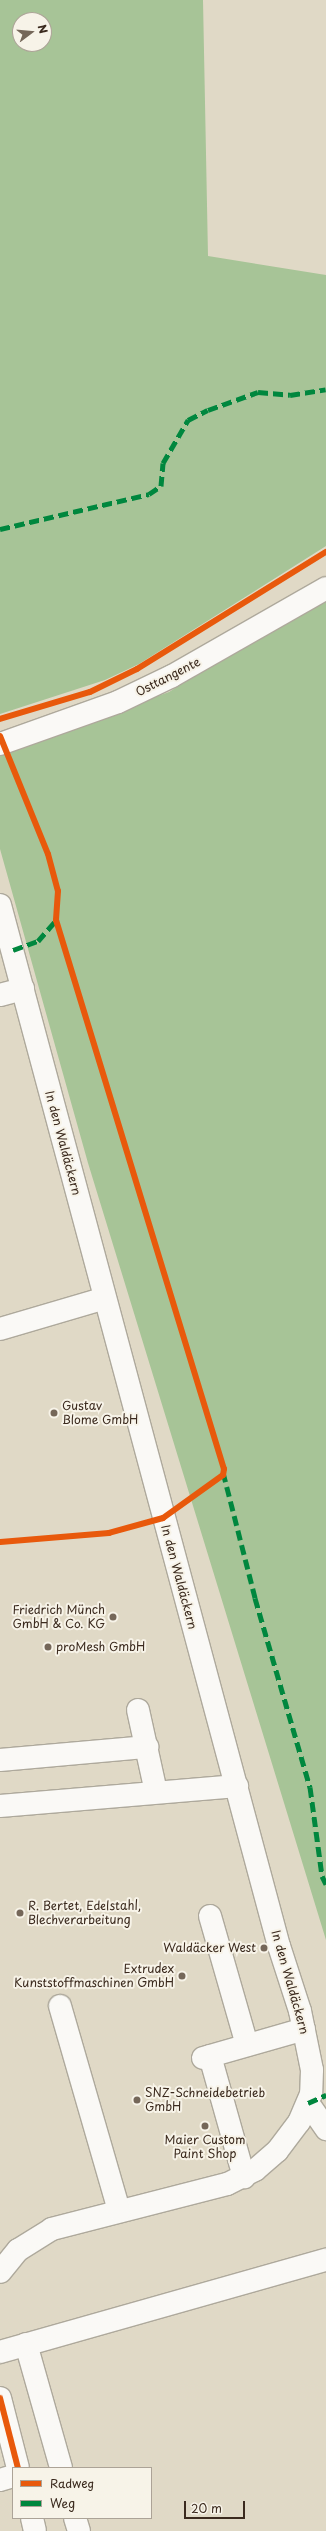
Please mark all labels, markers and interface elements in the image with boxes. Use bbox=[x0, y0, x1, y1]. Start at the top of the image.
north arrow bbox=[12, 12, 52, 52]
text: N bbox=[34, 22, 52, 35]
street label: Osttangente bbox=[133, 655, 203, 699]
street label: In den Waldäckern bbox=[42, 1089, 84, 1197]
place label: Gustav Blome GmbH bbox=[62, 1399, 138, 1427]
marker: Gustav Blome GmbH bbox=[49, 1408, 59, 1418]
street label: In den Waldäckern bbox=[158, 1523, 200, 1631]
place label: Friedrich Münch GmbH & Co. KG bbox=[11, 1603, 105, 1631]
marker: Friedrich Münch GmbH & Co. KG bbox=[108, 1612, 118, 1622]
place label: proMesh GmbH bbox=[56, 1640, 145, 1654]
marker: proMesh GmbH bbox=[43, 1642, 53, 1652]
place label: R. Bertet, Edelstahl, Blechverarbeitung bbox=[28, 1899, 143, 1927]
marker: R. Bertet, Edelstahl, Blechverarbeitung bbox=[15, 1908, 25, 1918]
street label: In den Waldäckern bbox=[268, 1928, 312, 2036]
place label: Waldäcker West bbox=[162, 1941, 256, 1955]
marker: Waldäcker West bbox=[259, 1943, 269, 1953]
place label: Extrudex Kunststoffmaschinen GmbH bbox=[13, 1962, 174, 1990]
marker: Extrudex Kunststoffmaschinen GmbH bbox=[177, 1971, 187, 1981]
place label: SNZ-Schneidebetrieb GmbH bbox=[145, 2086, 265, 2114]
marker: SNZ-Schneidebetrieb GmbH bbox=[132, 2095, 142, 2105]
marker: Maier Custom Paint Shop bbox=[200, 2121, 210, 2131]
place label: Maier Custom Paint Shop bbox=[165, 2133, 245, 2161]
legend bbox=[12, 2467, 152, 2519]
text: Radweg bbox=[50, 2474, 94, 2492]
scale bar bbox=[186, 2493, 247, 2519]
text: Weg bbox=[50, 2494, 75, 2512]
text: 20 m bbox=[191, 2499, 222, 2517]

